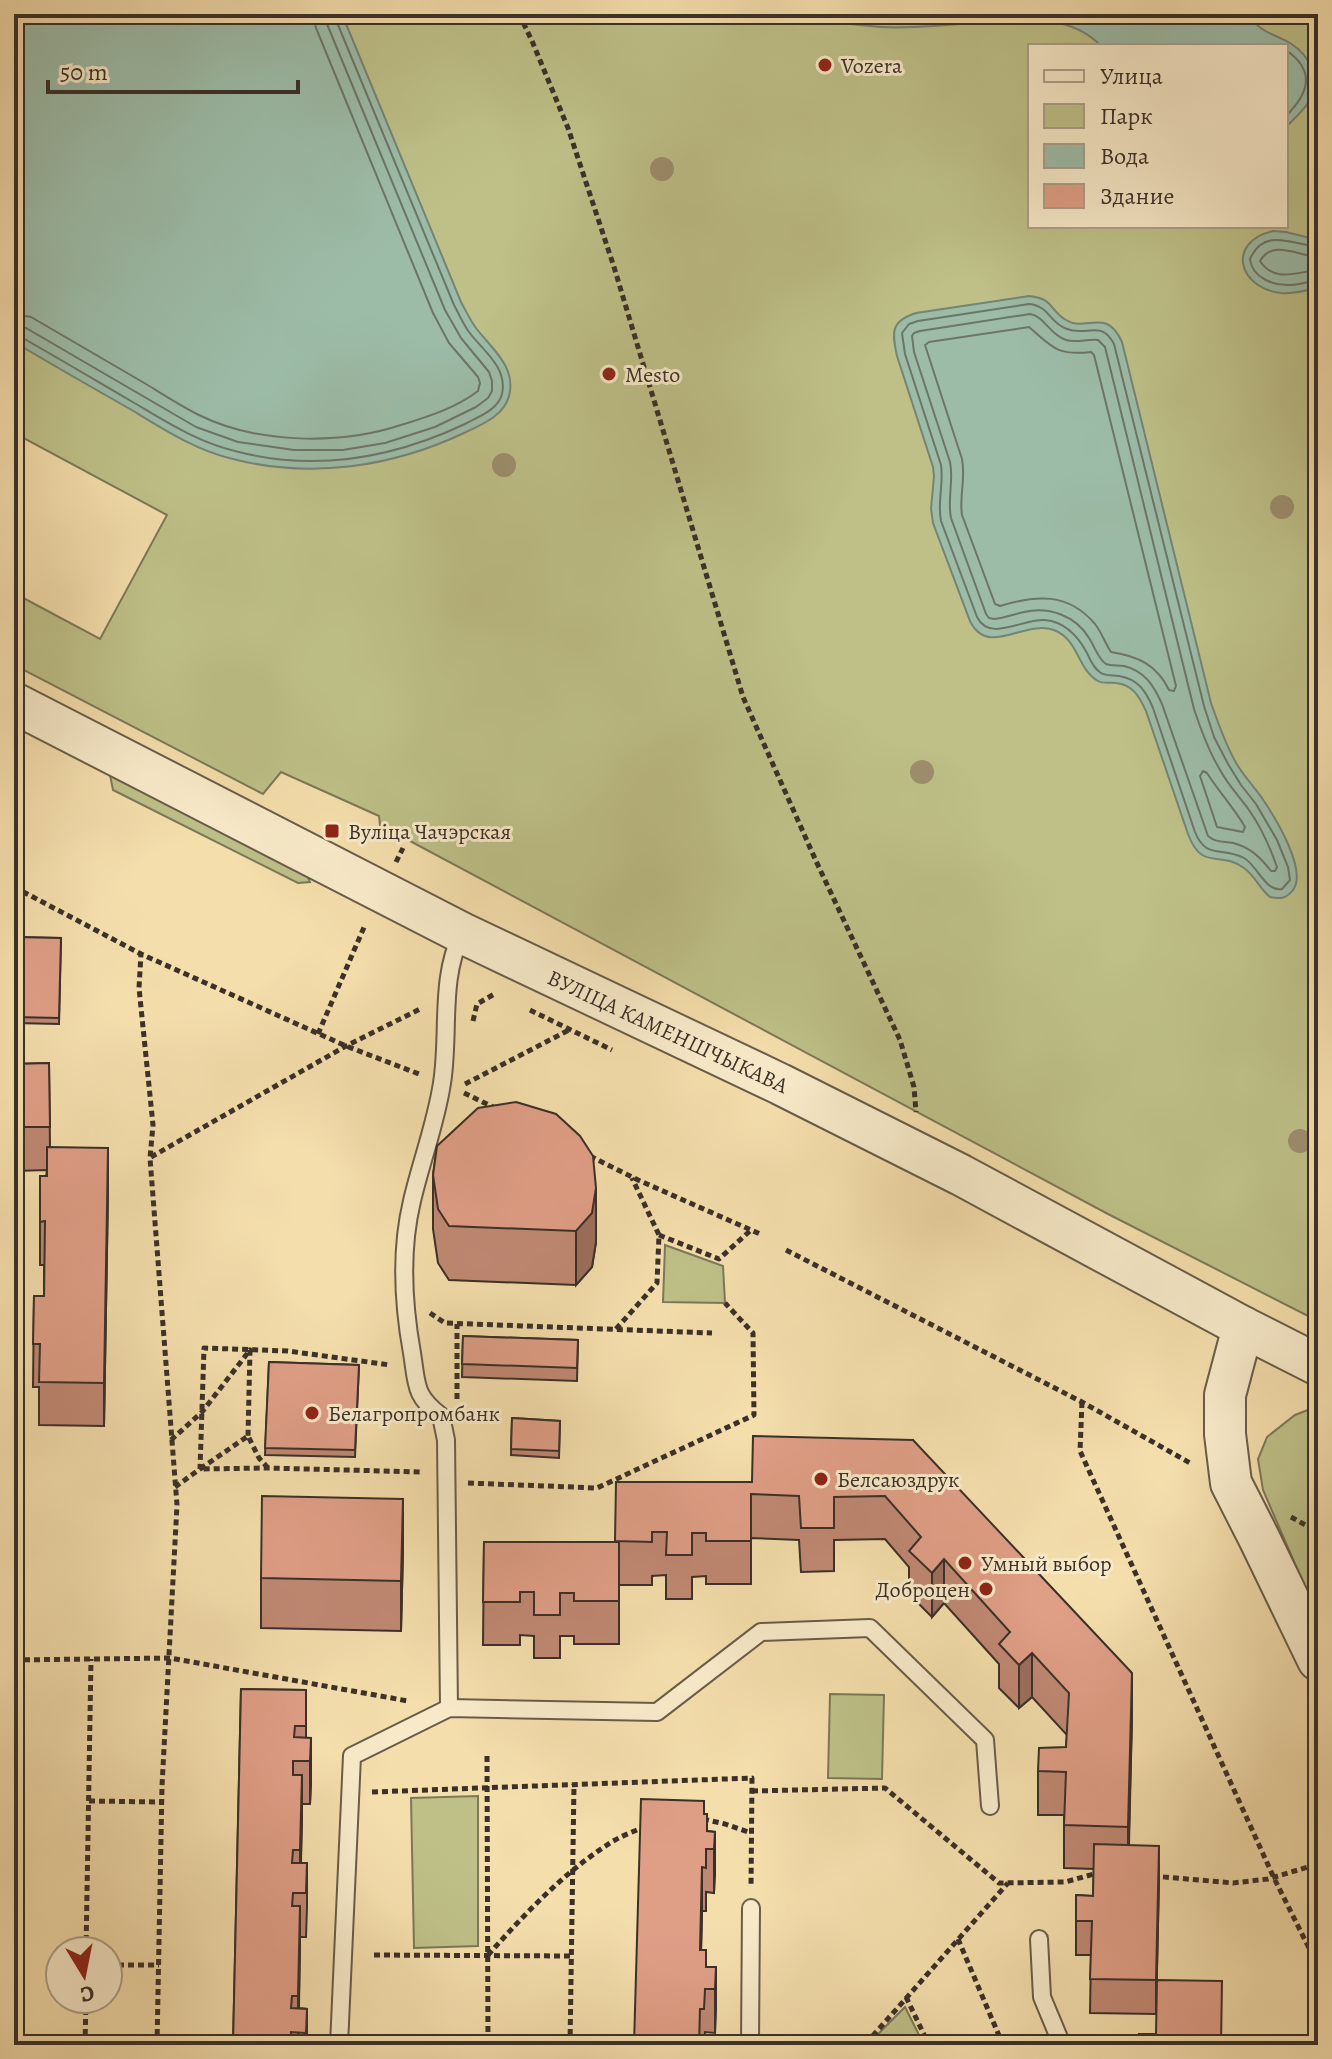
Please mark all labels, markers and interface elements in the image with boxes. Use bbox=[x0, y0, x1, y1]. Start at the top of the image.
scale bar bbox=[48, 44, 298, 94]
legend bbox=[1028, 44, 1288, 228]
place label: Vozera bbox=[840, 51, 903, 81]
text: 50 m bbox=[60, 56, 108, 88]
marker: Vozera bbox=[816, 56, 834, 74]
text: Улица bbox=[1100, 60, 1163, 92]
text: Парк bbox=[1100, 100, 1153, 132]
text: Вода bbox=[1100, 140, 1149, 172]
text: Здание bbox=[1100, 180, 1175, 212]
place label: Mesto bbox=[625, 360, 680, 390]
marker: Mesto bbox=[600, 365, 618, 383]
place label: Вуліца Чачэрская bbox=[348, 817, 511, 847]
marker: Вуліца Чачэрская bbox=[323, 822, 341, 840]
street label: ВУЛІЦА КАМЕНШЧЫКАВА bbox=[542, 963, 794, 1101]
place label: Белагропромбанк bbox=[328, 1399, 500, 1429]
marker: Белагропромбанк bbox=[303, 1404, 321, 1422]
place label: Белсаюздрук bbox=[837, 1465, 960, 1495]
marker: Белсаюздрук bbox=[812, 1470, 830, 1488]
place label: Умный выбор bbox=[981, 1549, 1112, 1579]
marker: Умный выбор bbox=[956, 1554, 974, 1572]
place label: Доброцен bbox=[875, 1575, 970, 1605]
marker: Доброцен bbox=[977, 1580, 995, 1598]
north arrow bbox=[44, 1935, 124, 2015]
text: С bbox=[78, 1978, 97, 2010]

